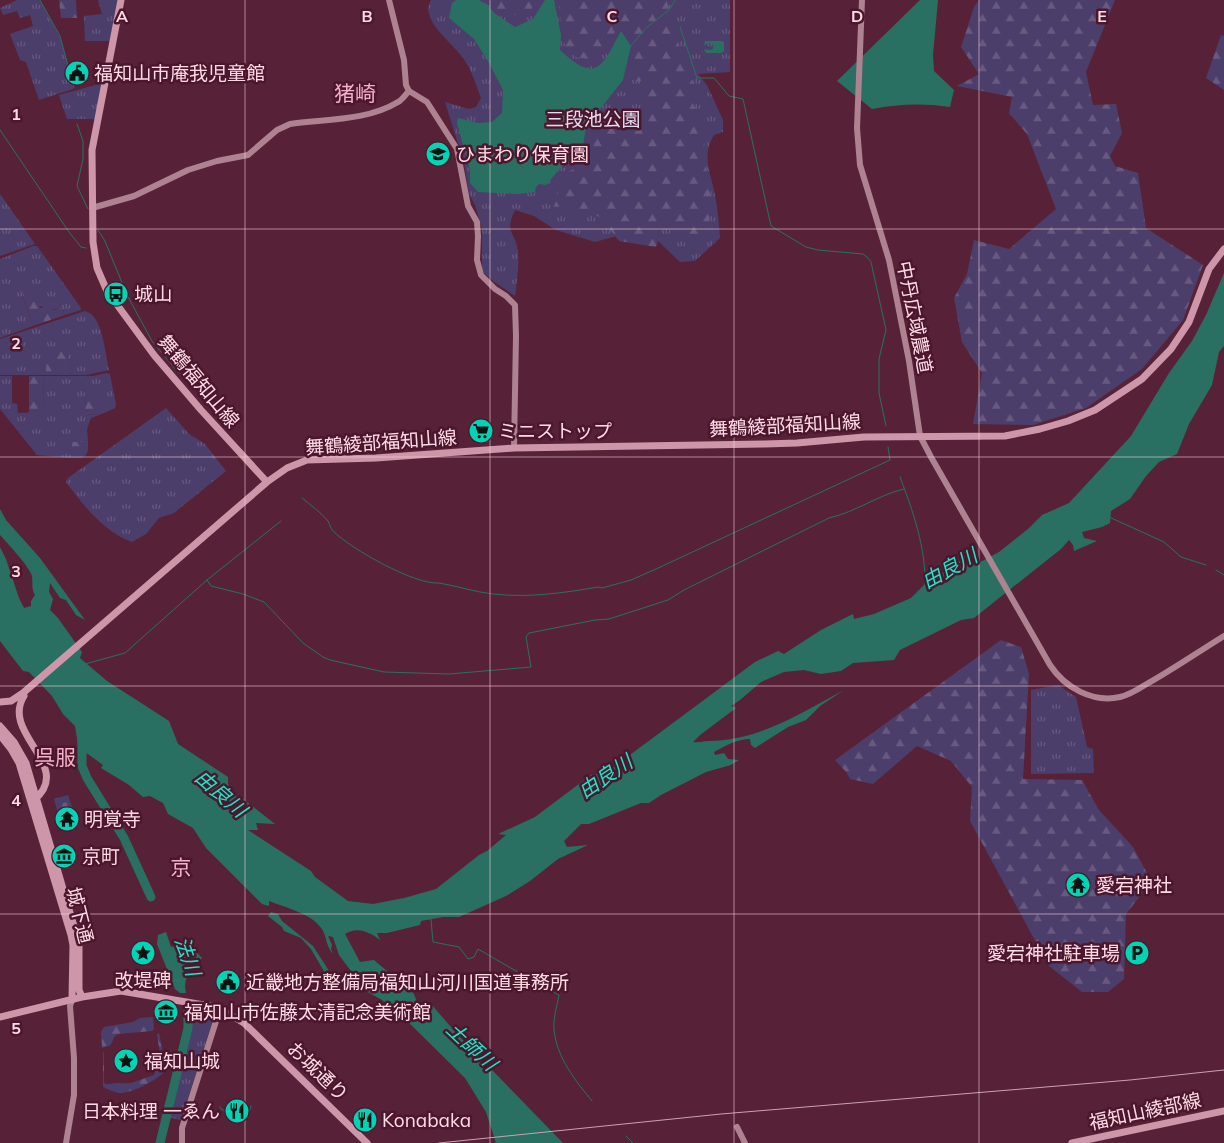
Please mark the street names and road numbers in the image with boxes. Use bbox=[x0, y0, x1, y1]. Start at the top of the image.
street label: 中丹広域農道 bbox=[892, 259, 938, 375]
street label: 舞鶴福知山線 bbox=[153, 330, 245, 432]
street label: 舞鶴綾部福知山線 bbox=[708, 409, 862, 441]
street label: 舞鶴綾部福知山線 bbox=[304, 425, 458, 459]
street label: 城下通 bbox=[61, 884, 99, 946]
street label: お城通り bbox=[282, 1036, 354, 1106]
street label: 福知山綾部線 bbox=[1087, 1087, 1203, 1135]

